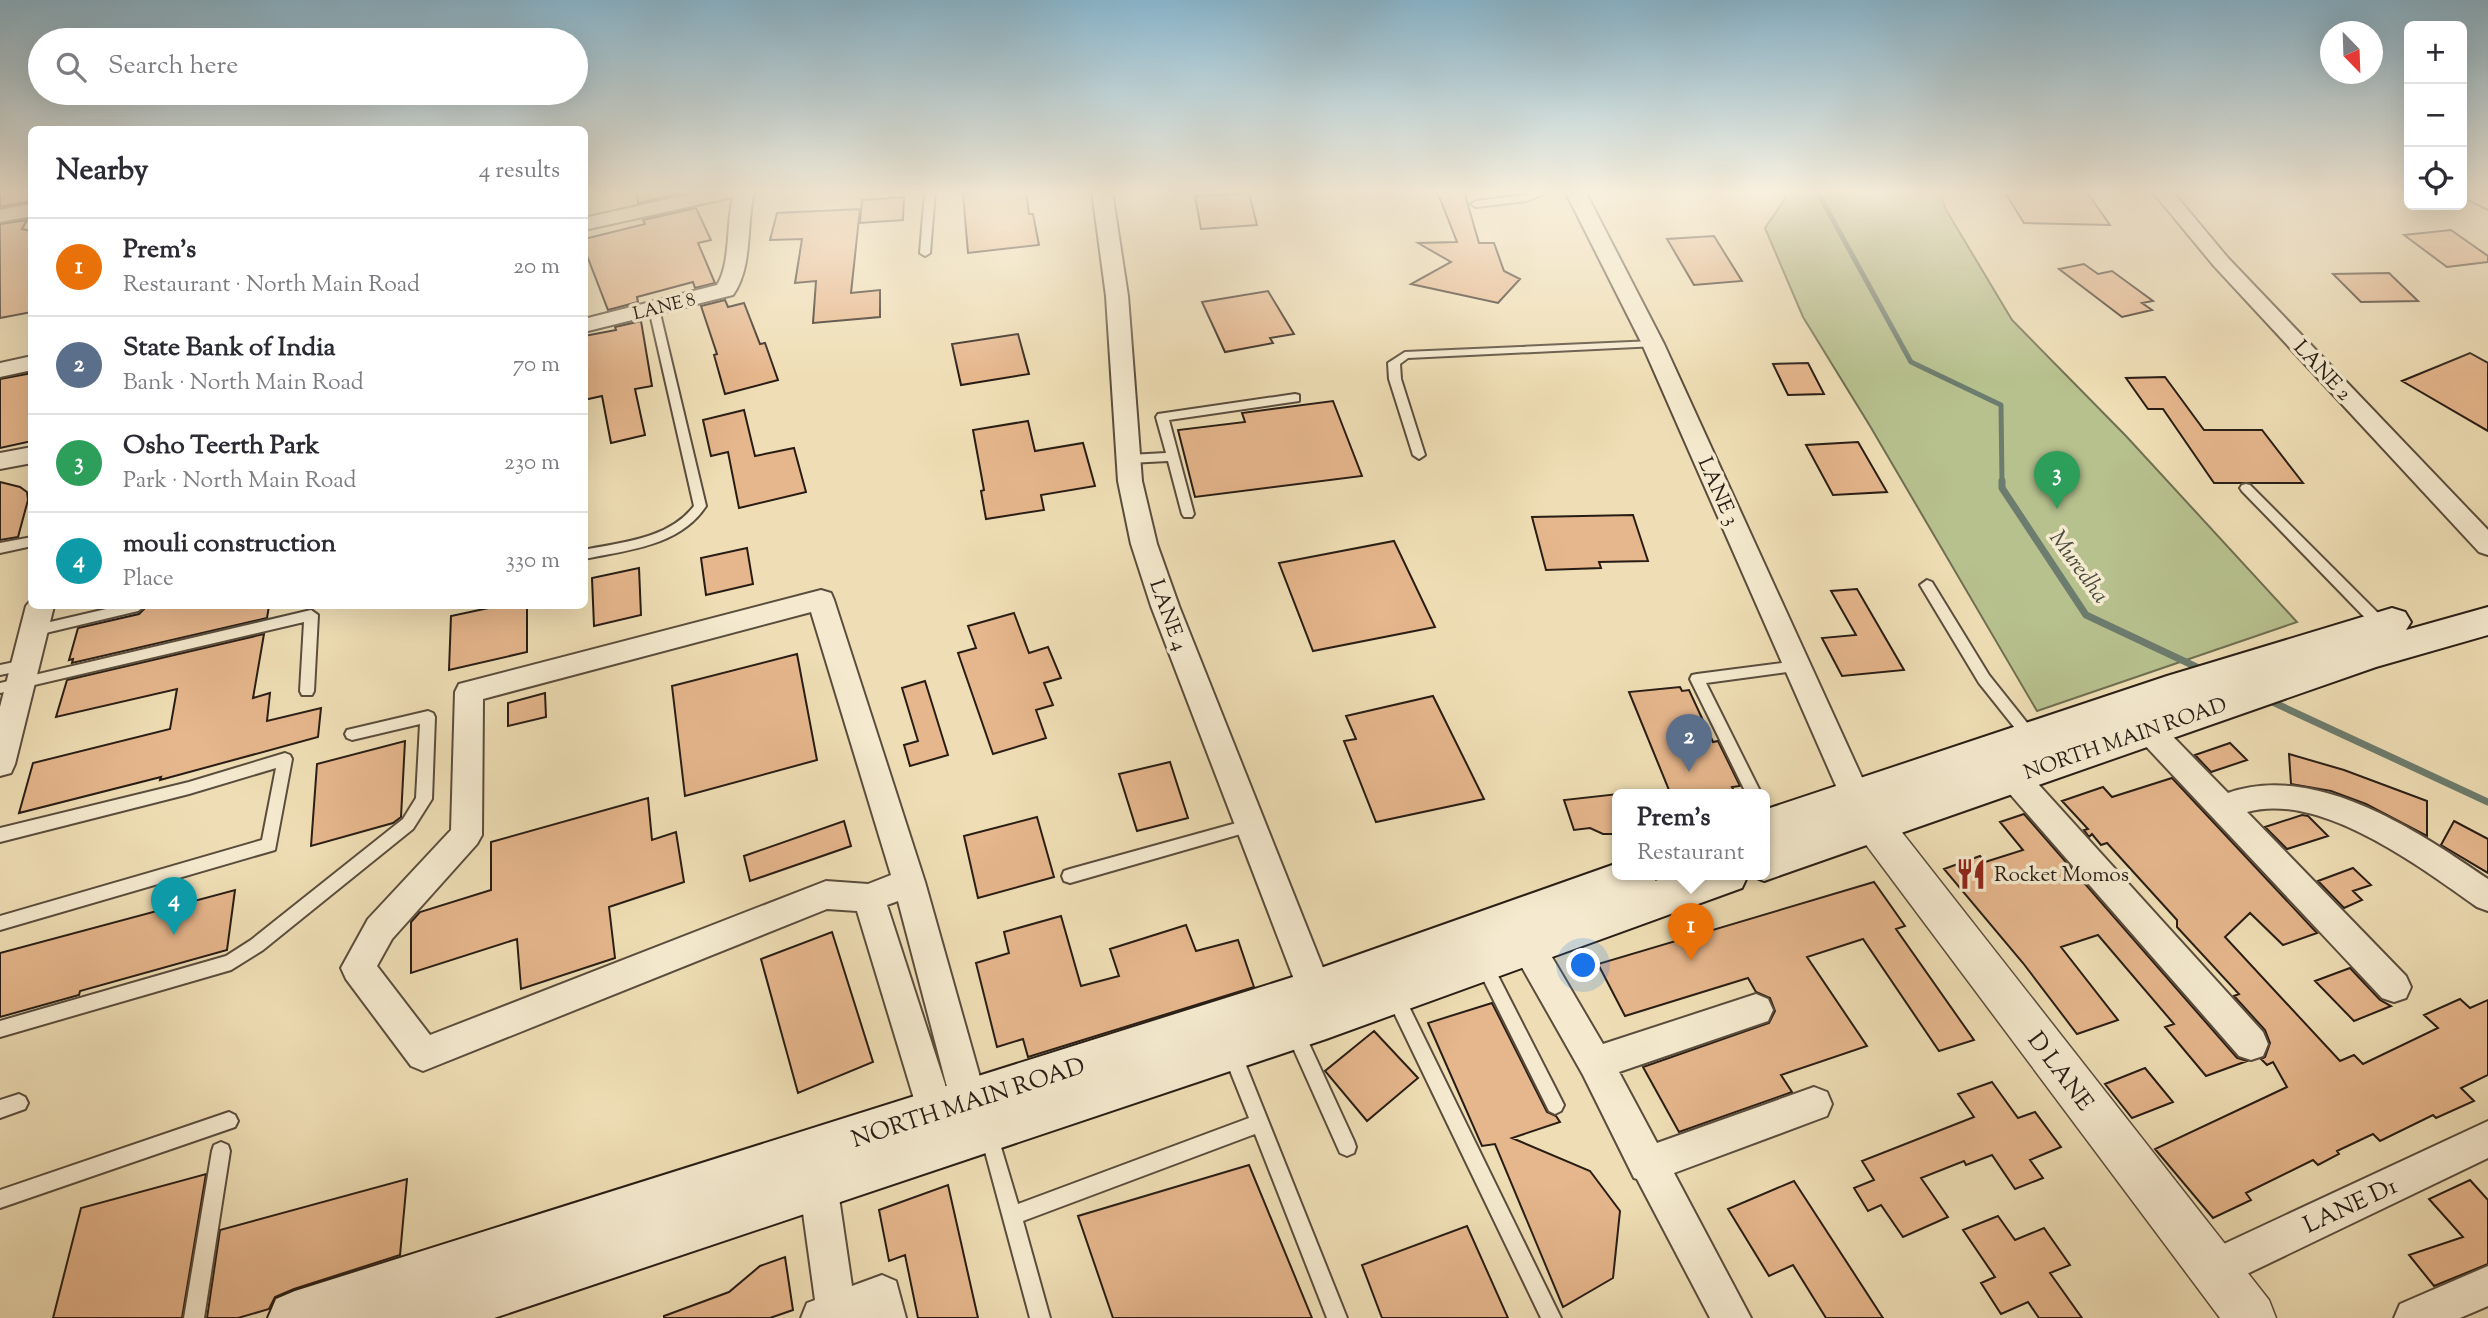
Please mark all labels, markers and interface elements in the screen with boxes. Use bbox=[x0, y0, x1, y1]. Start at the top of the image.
north arrow bbox=[2320, 21, 2383, 84]
map controls bbox=[2404, 21, 2467, 210]
button: + bbox=[2404, 21, 2467, 84]
search box bbox=[28, 28, 588, 105]
icon: search bbox=[52, 48, 90, 86]
text: Search here bbox=[108, 48, 238, 85]
button: − bbox=[2404, 84, 2467, 147]
button: locate bbox=[2404, 147, 2467, 210]
text: Nearby bbox=[56, 150, 148, 193]
text: 4 results bbox=[479, 155, 560, 188]
text: Prem's bbox=[123, 232, 196, 269]
text: 1 bbox=[75, 251, 83, 284]
text: 20 m bbox=[513, 251, 560, 284]
text: Restaurant · North Main Road bbox=[123, 269, 420, 302]
street label: LANE 8 bbox=[631, 288, 698, 328]
text: State Bank of India bbox=[123, 330, 336, 367]
street label: LANE 2 bbox=[2286, 334, 2358, 409]
text: 2 bbox=[74, 349, 84, 382]
text: 70 m bbox=[513, 349, 560, 382]
text: Bank · North Main Road bbox=[123, 367, 364, 400]
text: Osho Teerth Park bbox=[123, 428, 320, 465]
text: 3 bbox=[74, 447, 84, 480]
text: 230 m bbox=[504, 447, 560, 480]
pin: 3 bbox=[2034, 451, 2080, 509]
street label: LANE 3 bbox=[1689, 453, 1746, 531]
text: Park · North Main Road bbox=[123, 465, 357, 498]
water label: Muredha bbox=[2040, 524, 2116, 611]
text: mouli construction bbox=[123, 526, 336, 563]
text: 4 bbox=[73, 545, 85, 578]
text: 330 m bbox=[506, 545, 560, 578]
text: Place bbox=[123, 563, 174, 596]
street label: LANE 4 bbox=[1140, 576, 1194, 656]
street label: NORTH MAIN ROAD bbox=[2020, 691, 2231, 789]
pin: 2 bbox=[1666, 714, 1712, 772]
popup bbox=[1612, 789, 1770, 880]
text: Prem's bbox=[1637, 800, 1710, 837]
text: Restaurant bbox=[1637, 837, 1745, 870]
restaurant icon: Rocket Momos bbox=[1954, 857, 1988, 891]
place label: Rocket Momos bbox=[1994, 861, 2129, 891]
pin: 4 bbox=[151, 877, 197, 935]
pin: 1 bbox=[1668, 903, 1714, 961]
your location bbox=[1566, 948, 1600, 982]
street label: D LANE bbox=[2018, 1025, 2101, 1119]
street label: NORTH MAIN ROAD bbox=[847, 1050, 1090, 1158]
street label: LANE D1 bbox=[2298, 1170, 2403, 1243]

